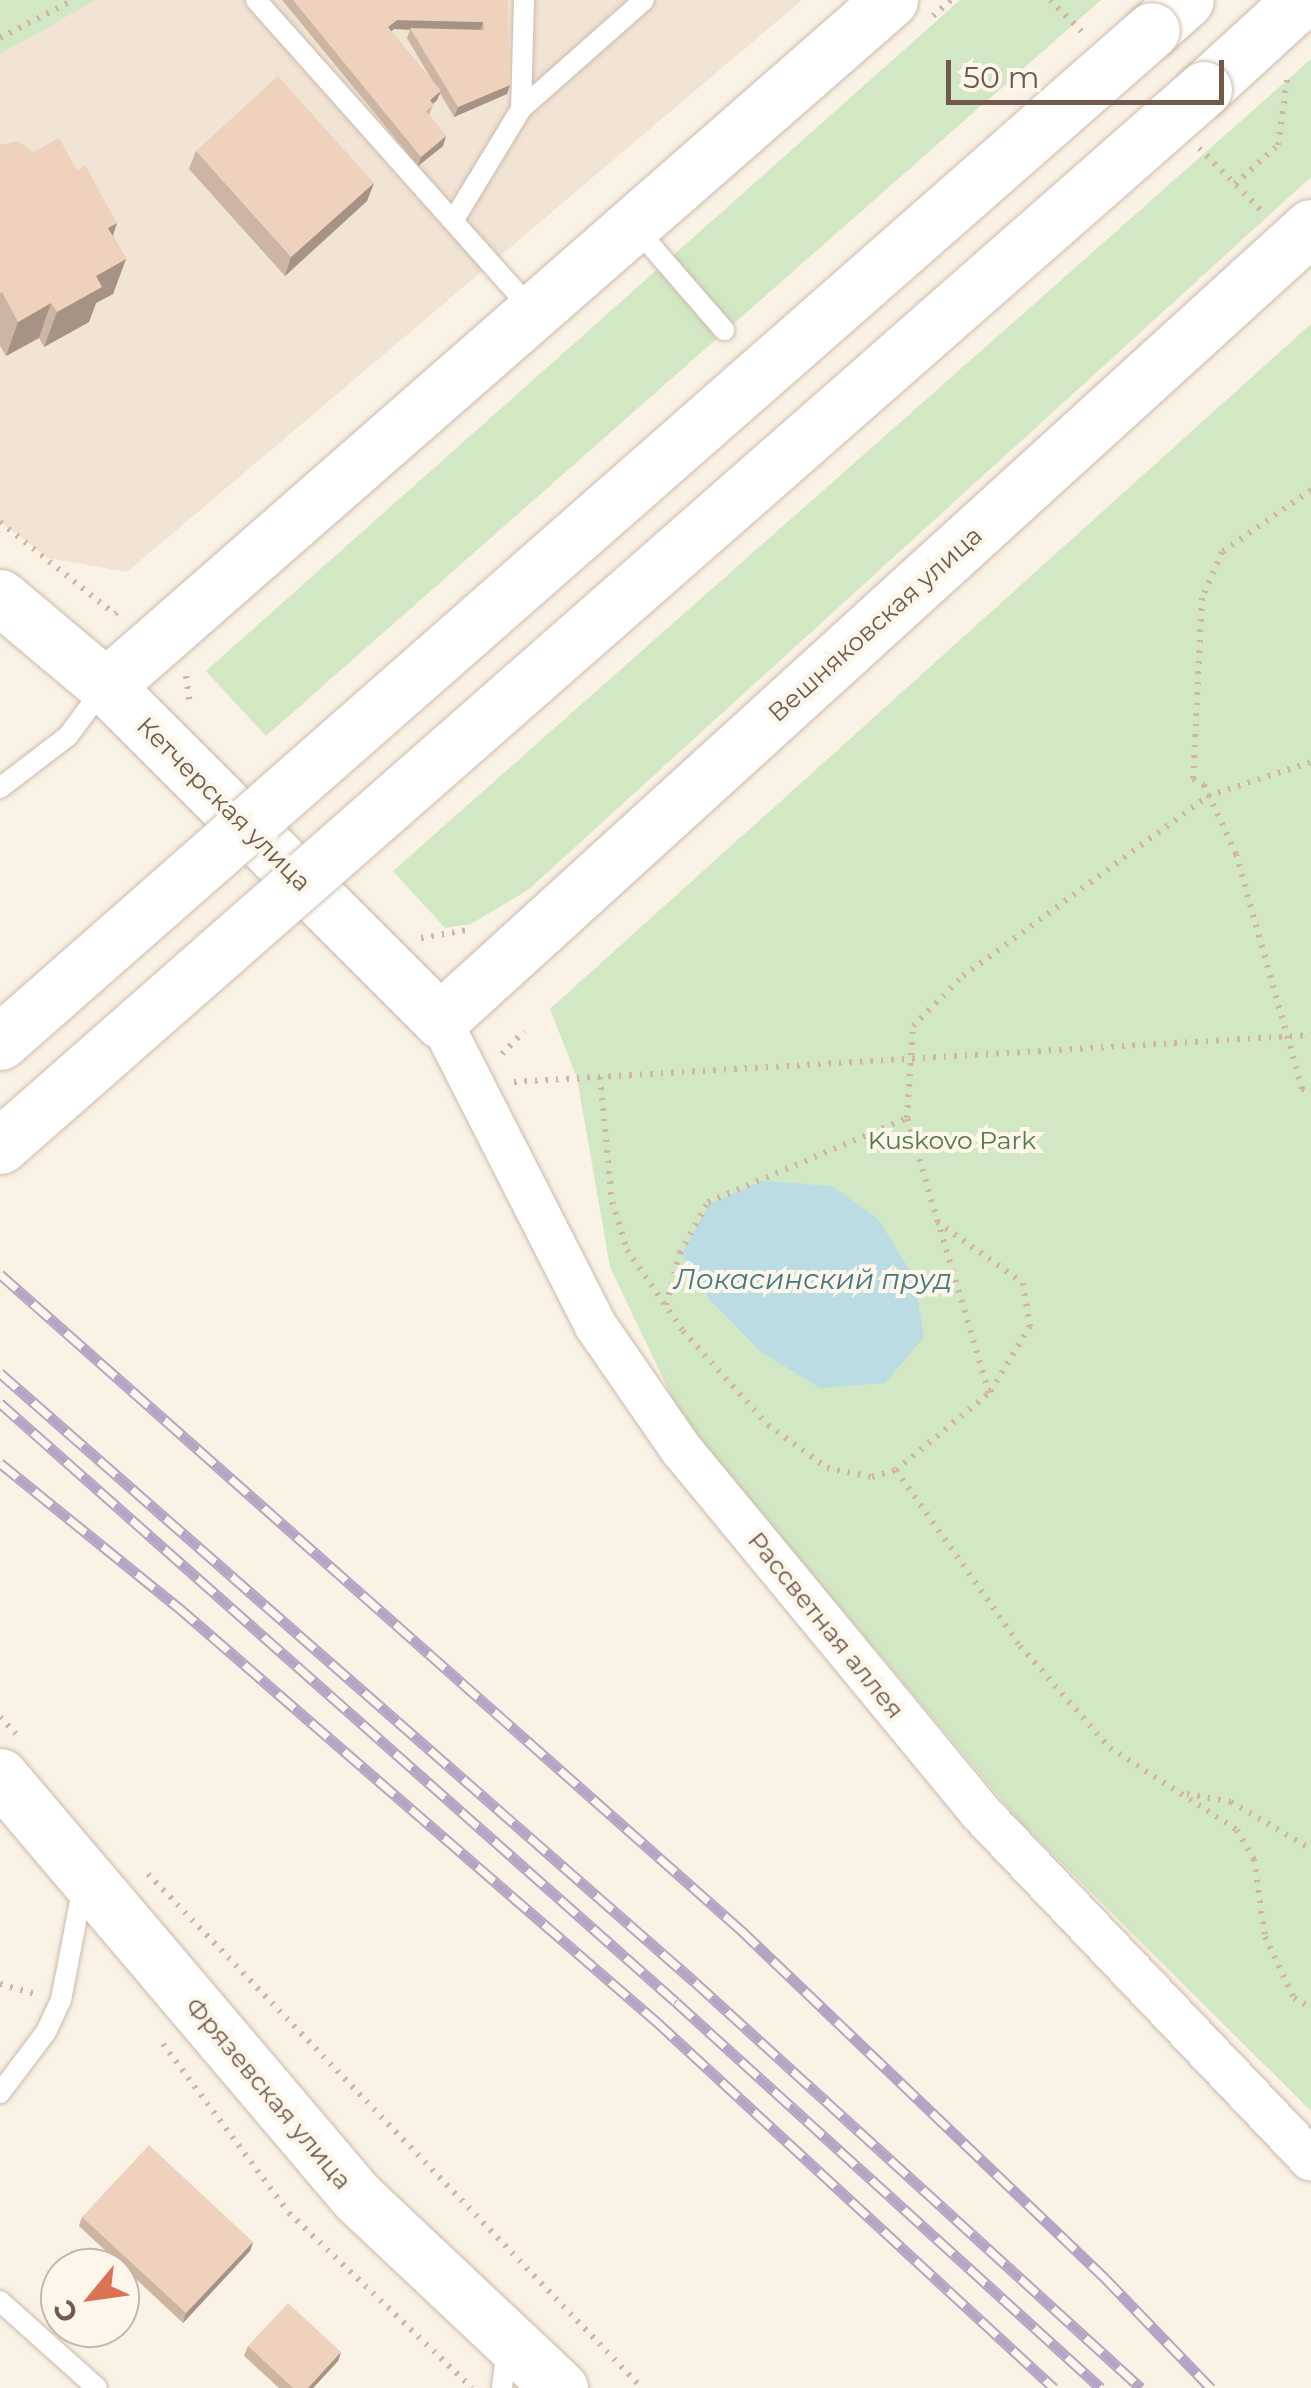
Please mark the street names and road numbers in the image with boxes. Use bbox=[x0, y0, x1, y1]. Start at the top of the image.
street label: Вешняковская улица bbox=[762, 520, 988, 728]
street label: Кетчерская улица bbox=[131, 711, 317, 897]
street label: Рассветная аллея bbox=[742, 1526, 910, 1724]
street label: Фрязевская улица bbox=[180, 1991, 358, 2195]

